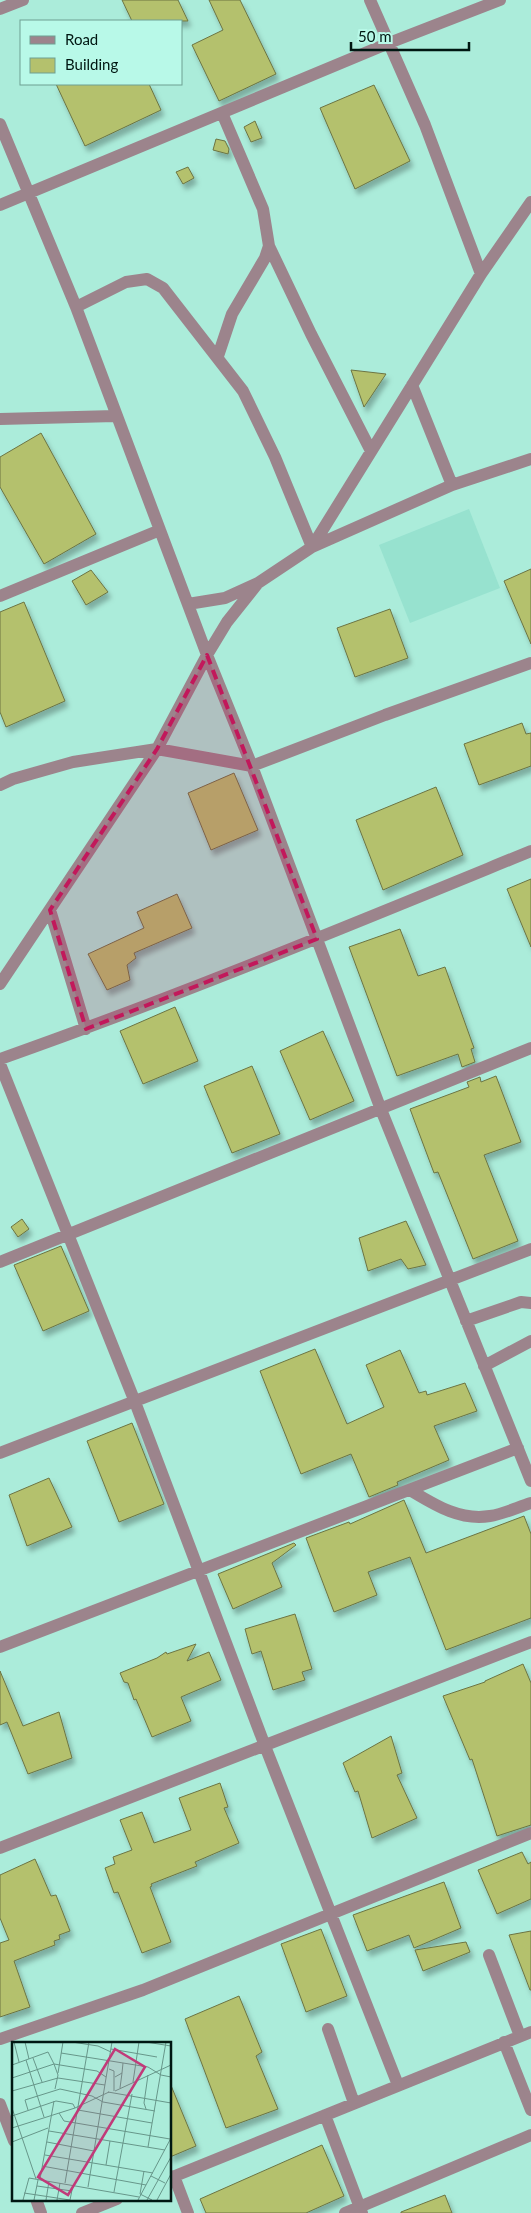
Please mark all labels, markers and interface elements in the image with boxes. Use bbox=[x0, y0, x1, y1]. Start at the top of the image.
legend bbox=[20, 20, 182, 85]
scale bar bbox=[351, 20, 468, 52]
text: 50 m bbox=[358, 27, 392, 45]
text: Road bbox=[65, 30, 98, 48]
text: Building bbox=[65, 55, 118, 73]
inset map bbox=[12, 2042, 171, 2200]

